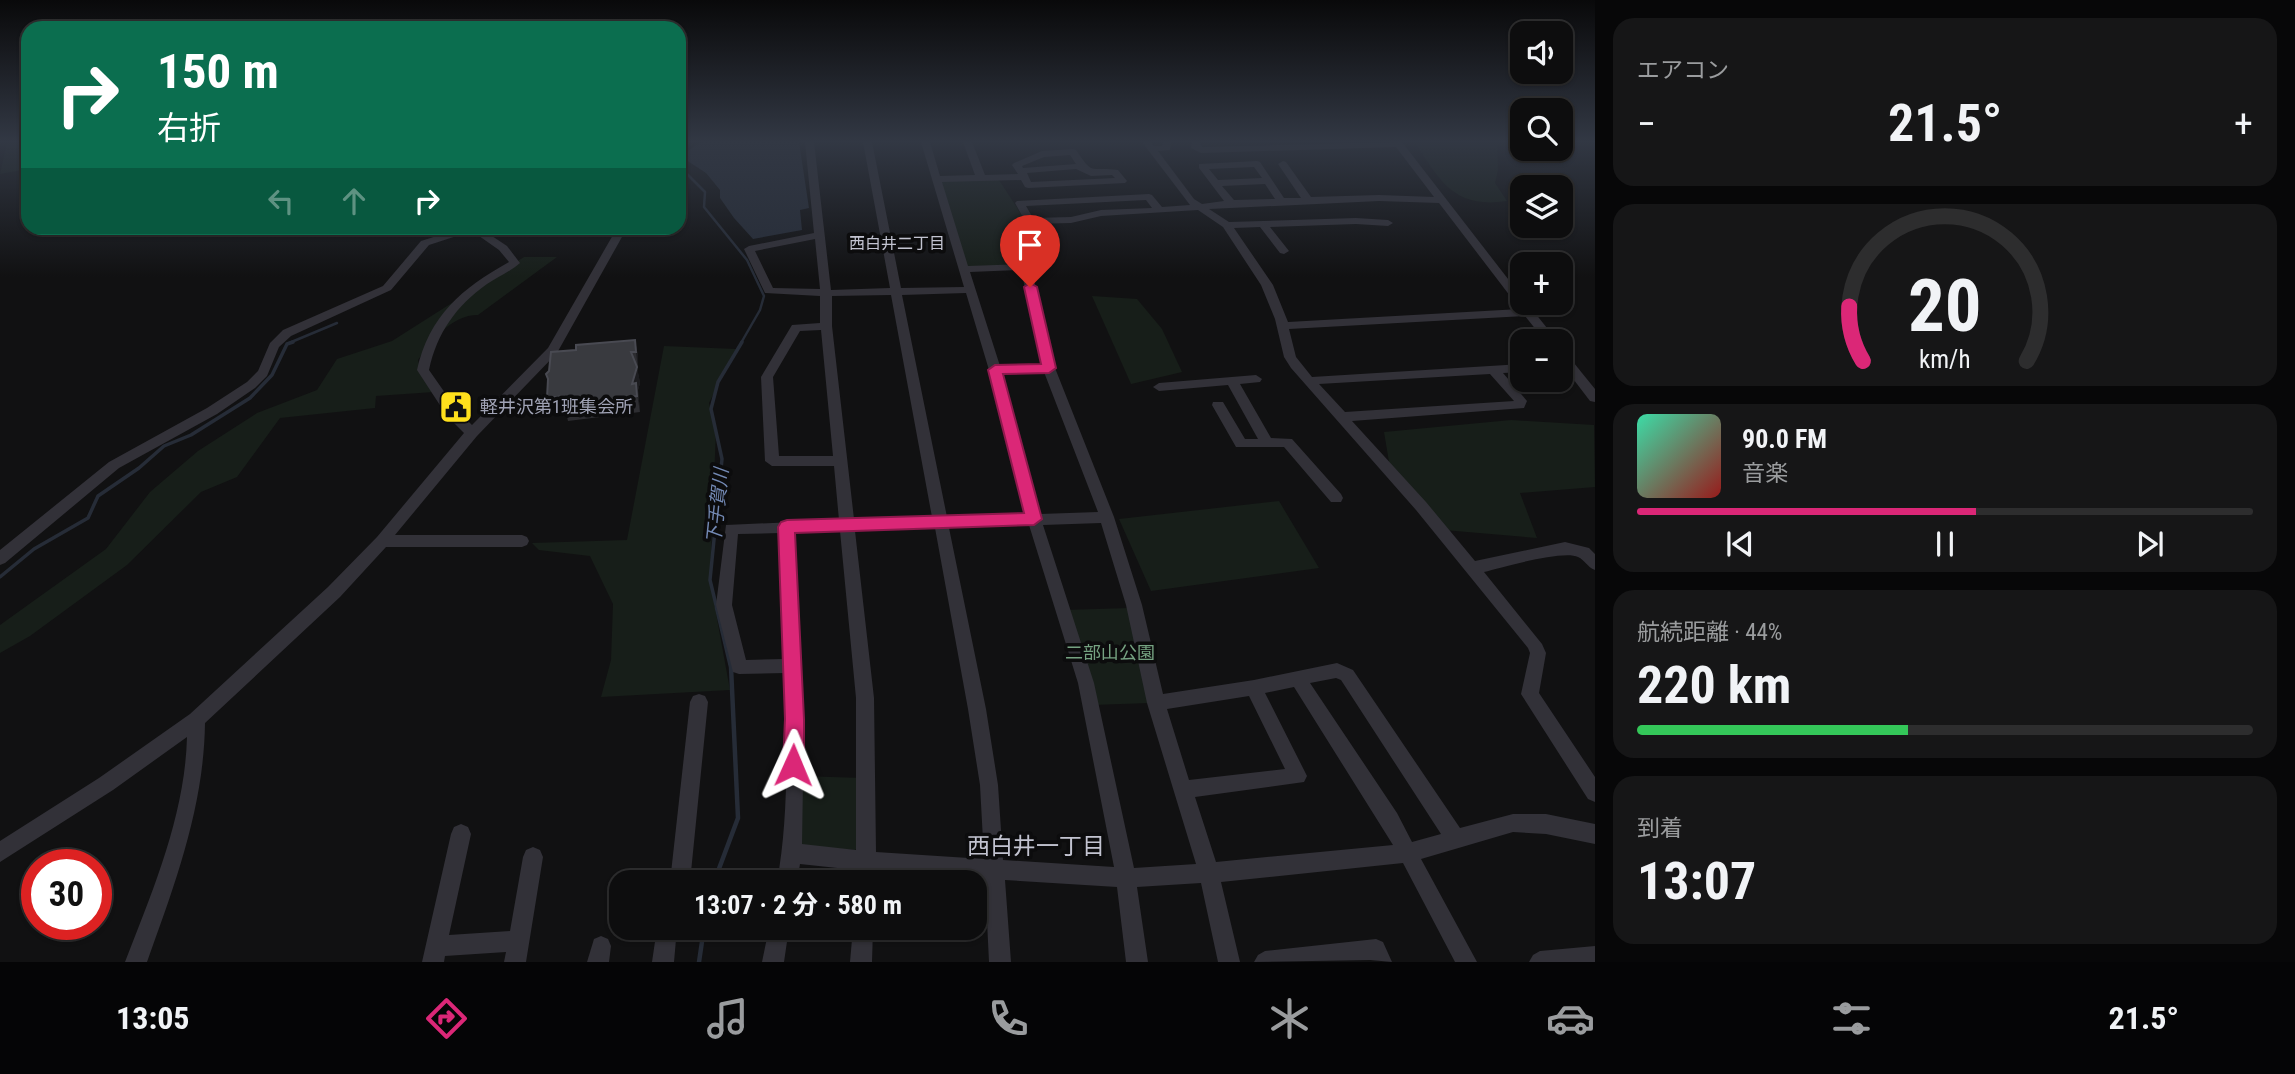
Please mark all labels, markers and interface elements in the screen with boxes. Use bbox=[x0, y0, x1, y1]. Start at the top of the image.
map controls bbox=[1510, 21, 1573, 392]
button: sound bbox=[1510, 21, 1573, 84]
text: 150 m bbox=[157, 43, 279, 100]
icon: right bbox=[42, 49, 133, 140]
text: エアコン bbox=[1637, 57, 1729, 84]
text: 21.5° bbox=[1888, 93, 2002, 154]
button: search bbox=[1510, 98, 1573, 161]
text: − bbox=[1637, 102, 1656, 146]
text: + bbox=[2234, 102, 2253, 146]
text: 右折 bbox=[157, 109, 221, 147]
button: layers bbox=[1510, 175, 1573, 238]
icon: left bbox=[262, 182, 300, 220]
icon: ahead bbox=[335, 182, 373, 220]
icon: right bbox=[408, 182, 446, 220]
pin bbox=[1000, 215, 1060, 287]
icon: arrive bbox=[1011, 226, 1049, 264]
district label: 西白井二丁目 bbox=[849, 234, 945, 253]
button: + bbox=[1510, 252, 1573, 315]
text: 20 bbox=[1908, 263, 1982, 349]
button: − bbox=[1510, 329, 1573, 392]
text: km/h bbox=[1919, 345, 1971, 374]
public building icon: 軽井沢第1班集会所 bbox=[437, 388, 475, 426]
place label: 軽井沢第1班集会所 bbox=[480, 396, 633, 417]
text: 90.0 FM bbox=[1742, 424, 1827, 454]
text: 音楽 bbox=[1742, 460, 1788, 487]
water label: 下手賀川 bbox=[702, 465, 733, 545]
icon: previous bbox=[1721, 525, 1759, 563]
icon: pause bbox=[1926, 525, 1964, 563]
icon: next bbox=[2131, 525, 2169, 563]
text: 航続距離 · 44% bbox=[1637, 619, 1782, 646]
park label: 二部山公園 bbox=[1065, 642, 1155, 663]
text: 220 km bbox=[1637, 655, 1791, 716]
position arrow bbox=[756, 728, 830, 802]
text: 到着 bbox=[1637, 815, 1683, 842]
district label: 西白井一丁目 bbox=[967, 833, 1105, 860]
speed limit sign: 30 bbox=[21, 849, 112, 940]
text: 13:07 bbox=[1637, 851, 1756, 912]
text: 13:07 · 2 分 · 580 m bbox=[694, 890, 902, 920]
icon: directions bbox=[422, 994, 471, 1043]
icon: music bbox=[703, 994, 752, 1043]
icon: phone bbox=[984, 994, 1033, 1043]
icon: climate bbox=[1265, 994, 1314, 1043]
icon: car bbox=[1546, 994, 1595, 1043]
icon: filters bbox=[1827, 994, 1876, 1043]
text: 13:05 bbox=[116, 999, 190, 1037]
text: 21.5° bbox=[2109, 999, 2179, 1037]

